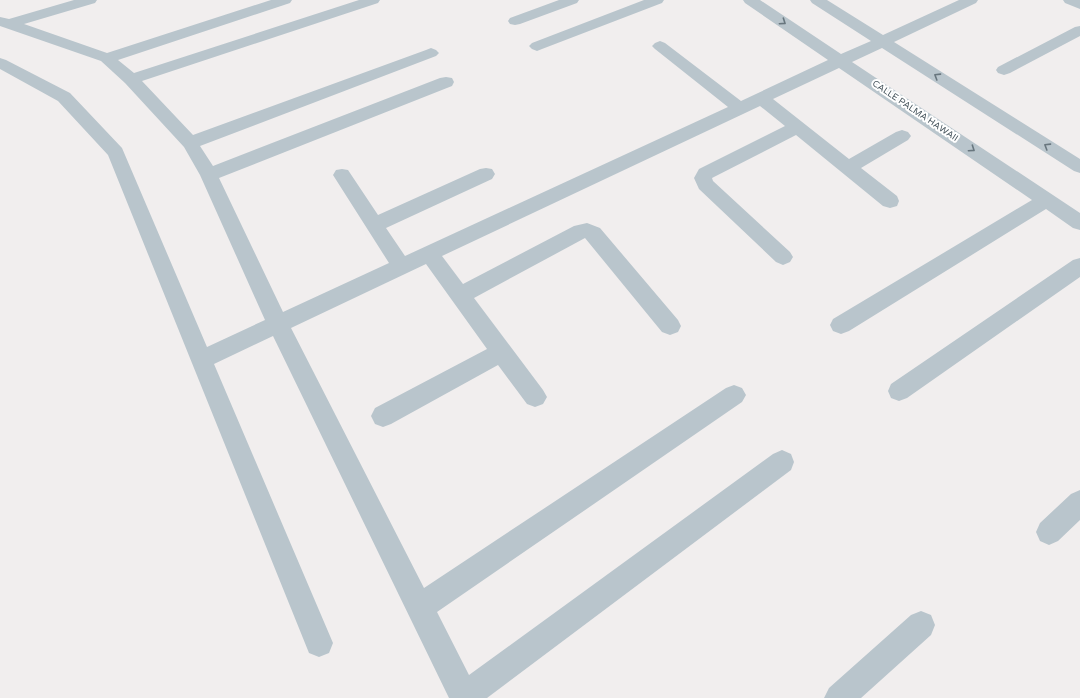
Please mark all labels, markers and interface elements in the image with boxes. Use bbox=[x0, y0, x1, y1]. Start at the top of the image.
one-way arrow bbox=[779, 17, 786, 24]
one-way arrow bbox=[934, 74, 941, 81]
street label: CALLE PALMA HAWAII bbox=[870, 78, 960, 144]
one-way arrow bbox=[1044, 143, 1051, 151]
one-way arrow bbox=[968, 144, 975, 152]

